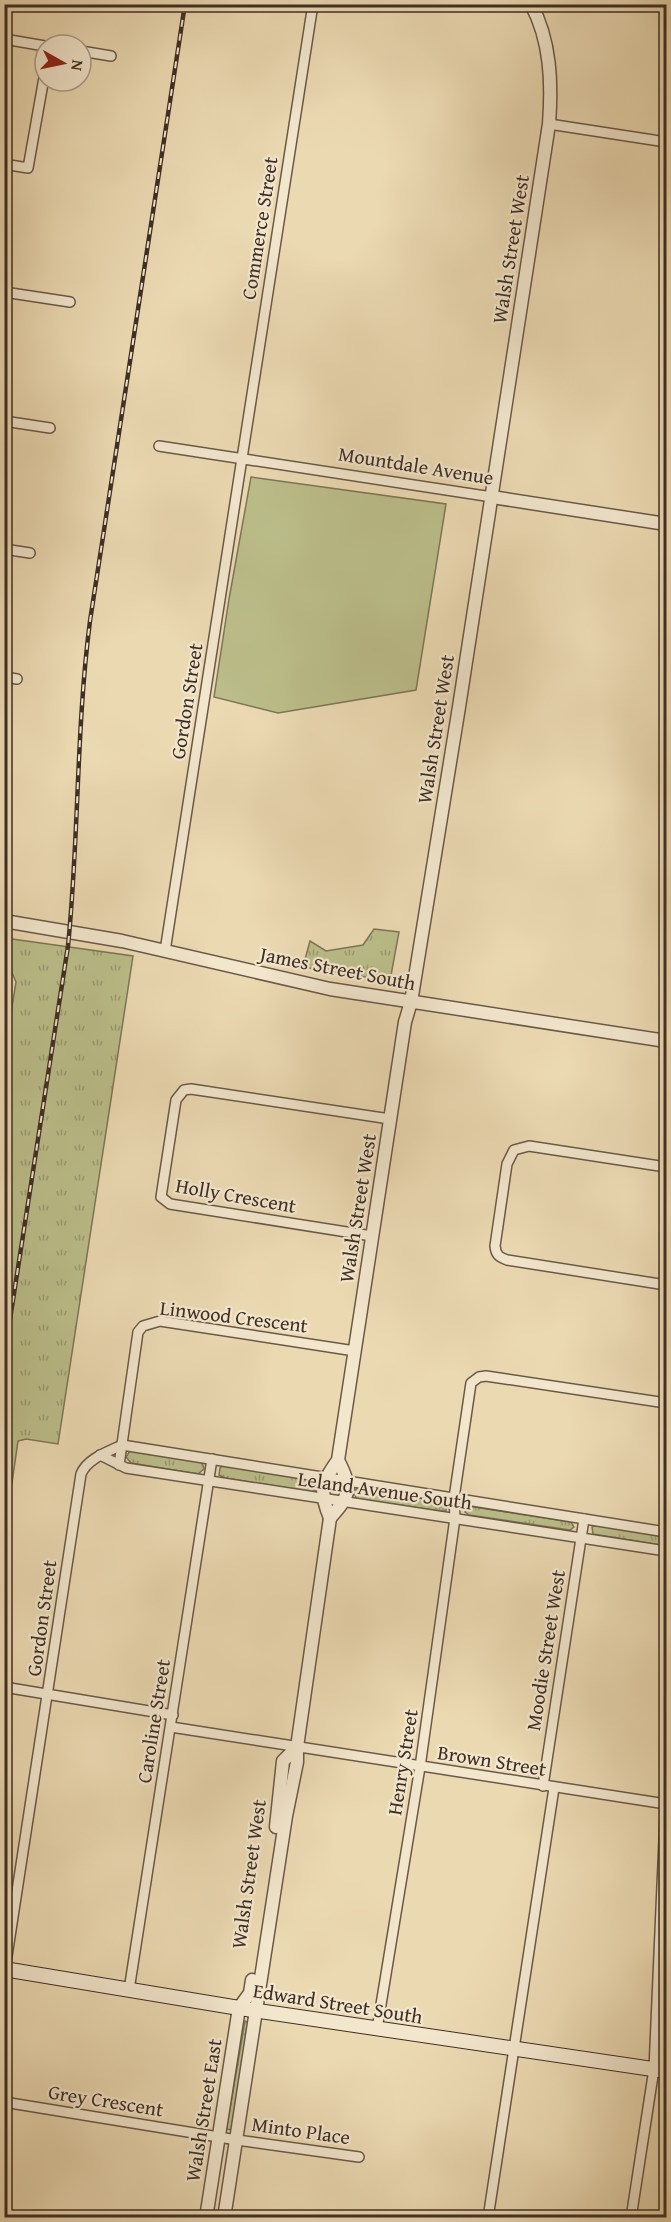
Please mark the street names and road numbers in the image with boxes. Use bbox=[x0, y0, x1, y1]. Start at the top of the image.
street label: Commerce Street bbox=[233, 154, 285, 302]
street label: Walsh Street West bbox=[484, 172, 536, 326]
street label: Mountdale Avenue bbox=[336, 438, 496, 492]
street label: Gordon Street bbox=[163, 641, 209, 761]
street label: Walsh Street West bbox=[409, 652, 461, 806]
street label: James Street South bbox=[255, 938, 418, 997]
street label: Walsh Street West bbox=[331, 1131, 383, 1285]
street label: Holly Crescent bbox=[174, 1170, 298, 1220]
street label: Linwood Crescent bbox=[158, 1293, 310, 1339]
street label: Leland Avenue South bbox=[296, 1463, 474, 1517]
street label: Gordon Street bbox=[18, 1558, 64, 1678]
street label: Moodie Street West bbox=[518, 1567, 572, 1733]
street label: Caroline Street bbox=[129, 1657, 177, 1785]
street label: Henry Street bbox=[379, 1707, 425, 1817]
street label: Brown Street bbox=[436, 1737, 548, 1783]
street label: Walsh Street West bbox=[223, 1797, 273, 1951]
street label: Edward Street South bbox=[251, 1975, 425, 2031]
street label: Walsh Street East bbox=[177, 2036, 229, 2184]
street label: Grey Crescent bbox=[46, 2077, 166, 2123]
street label: Minto Place bbox=[250, 2109, 352, 2151]

